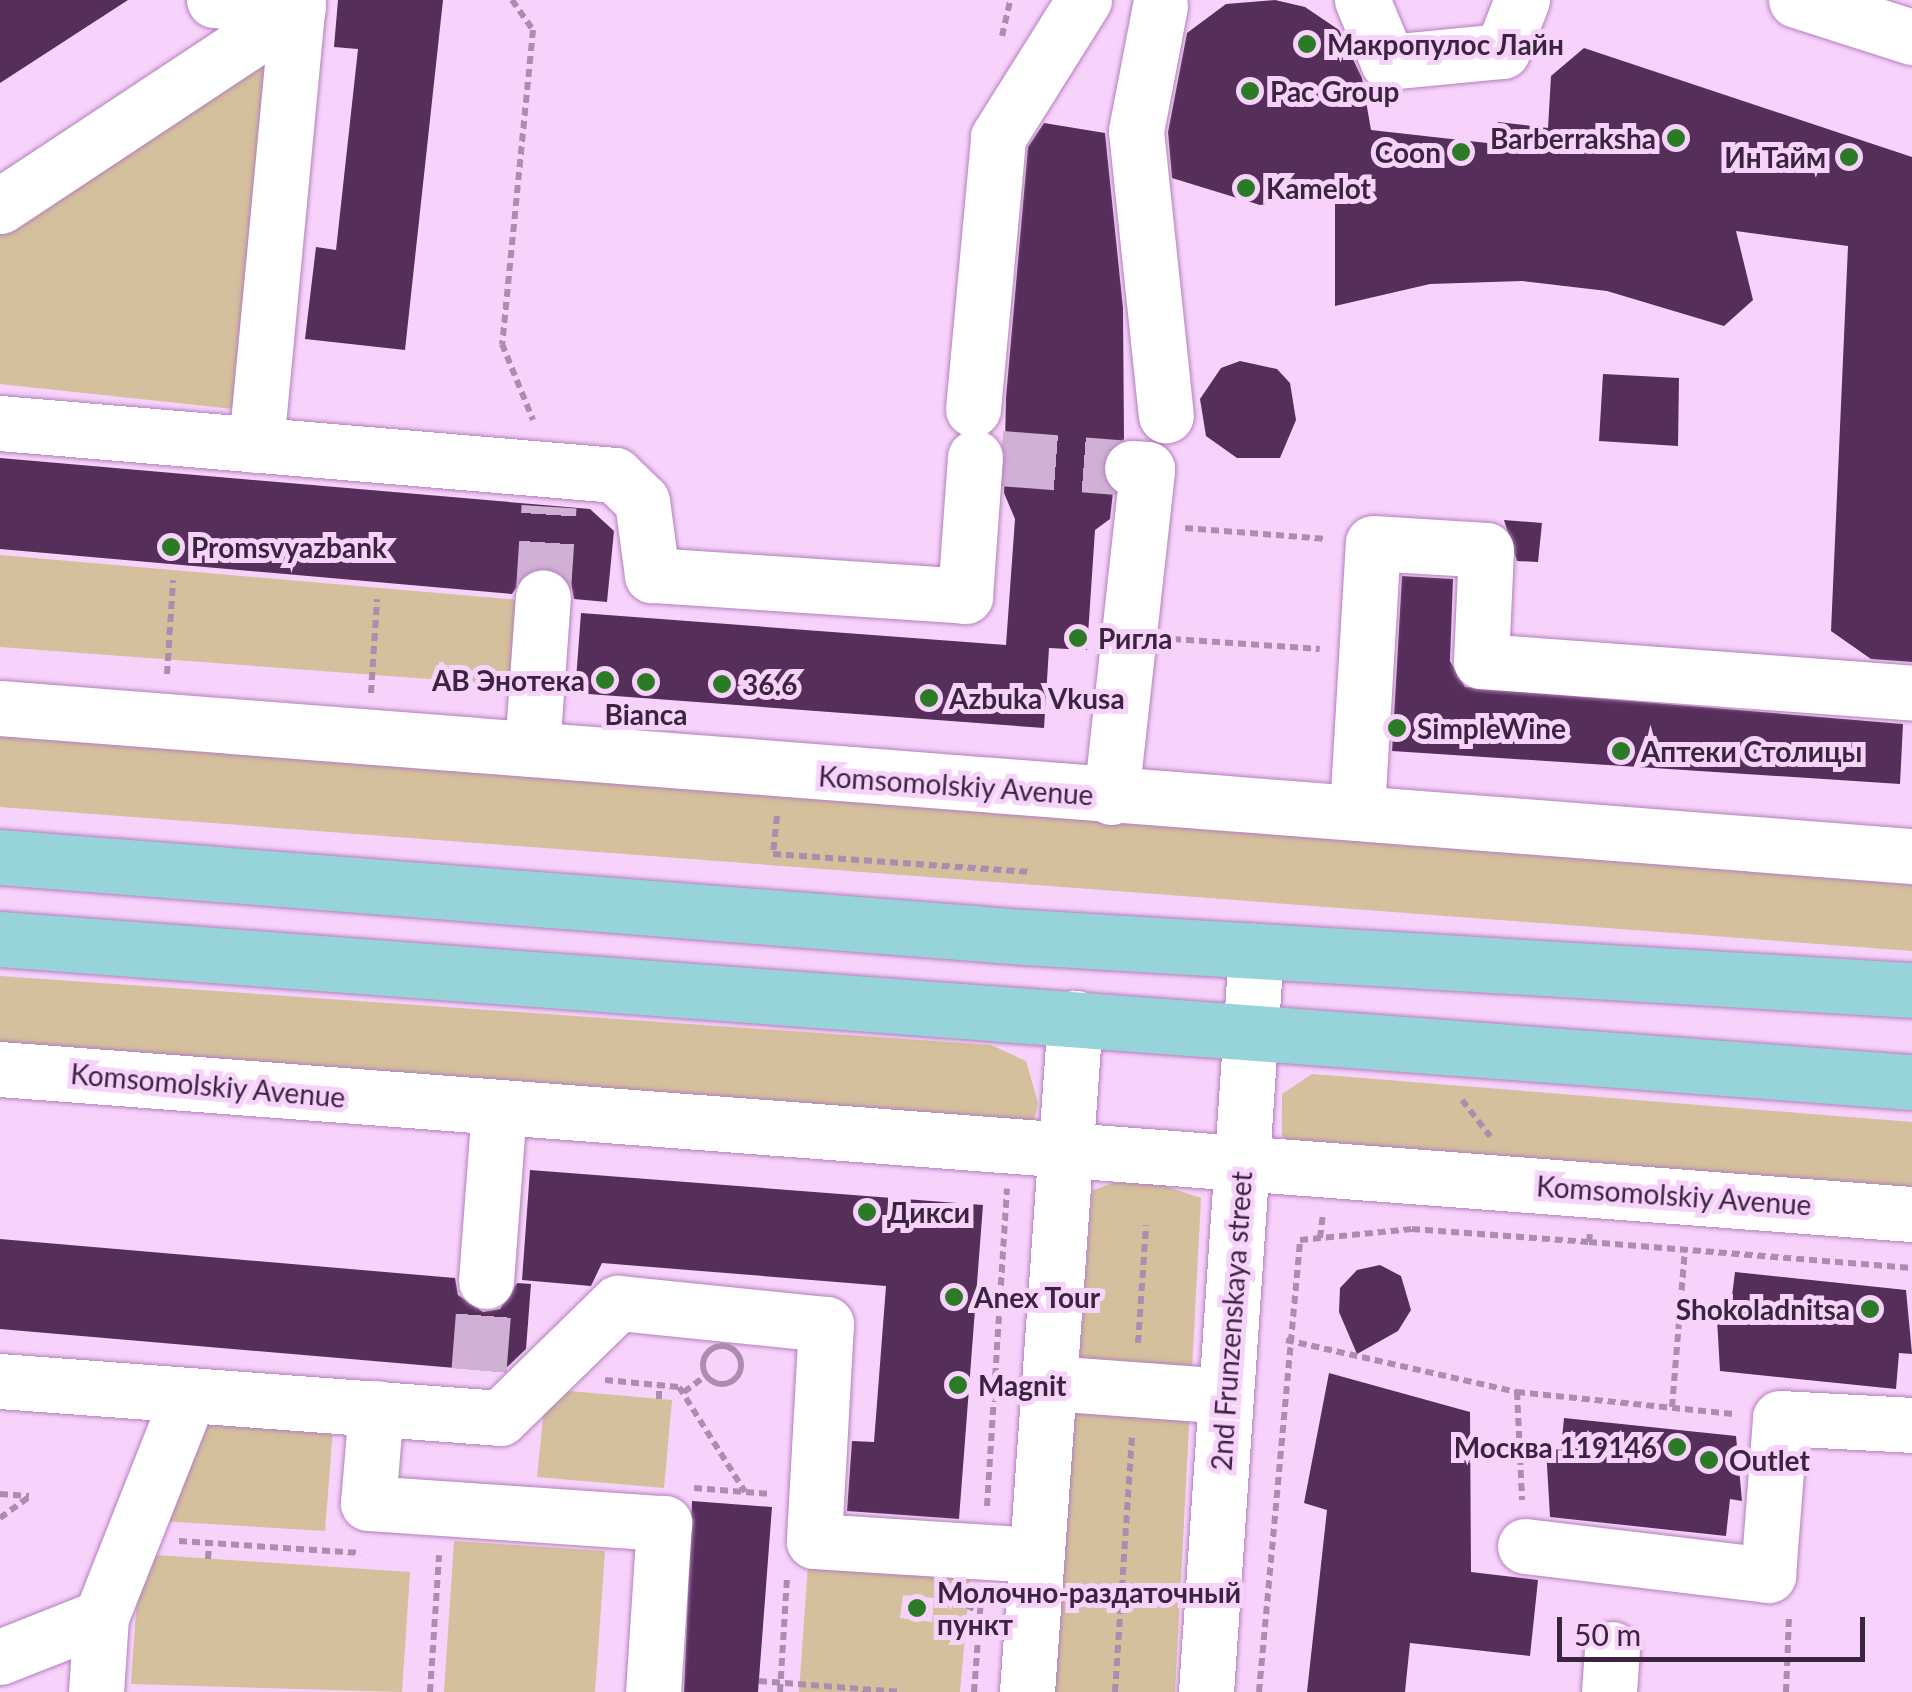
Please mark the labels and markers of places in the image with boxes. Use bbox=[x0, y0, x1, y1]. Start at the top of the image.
place label: Макропулос Лайн bbox=[1327, 27, 1564, 61]
marker: Макропулос Лайн bbox=[1296, 33, 1318, 55]
place label: Pac Group bbox=[1270, 74, 1399, 108]
marker: Pac Group bbox=[1239, 80, 1261, 102]
place label: Barberraksha bbox=[1490, 121, 1656, 155]
marker: Barberraksha bbox=[1665, 127, 1687, 149]
place label: Coon bbox=[1375, 135, 1441, 169]
place label: ИнТайм bbox=[1724, 140, 1826, 174]
marker: Coon bbox=[1450, 141, 1472, 163]
marker: ИнТайм bbox=[1836, 144, 1862, 170]
place label: Kamelot bbox=[1266, 171, 1371, 205]
marker: Kamelot bbox=[1235, 177, 1257, 199]
place label: Promsvyazbank bbox=[191, 530, 387, 564]
marker: Promsvyazbank bbox=[160, 536, 182, 558]
place label: Ригла bbox=[1098, 621, 1172, 655]
marker: Ригла bbox=[1067, 627, 1089, 649]
place label: АВ Энотека bbox=[432, 663, 585, 697]
place label: 36.6 bbox=[742, 667, 797, 701]
marker: АВ Энотека bbox=[594, 669, 616, 691]
marker: Bianca bbox=[635, 671, 657, 693]
marker: 36.6 bbox=[711, 673, 733, 695]
place label: Azbuka Vkusa bbox=[949, 681, 1126, 715]
marker: Azbuka Vkusa bbox=[918, 687, 940, 709]
place label: Bianca bbox=[604, 697, 688, 731]
place label: SimpleWine bbox=[1417, 711, 1566, 745]
marker: SimpleWine bbox=[1386, 717, 1408, 739]
place label: Аптеки Столицы bbox=[1641, 734, 1862, 768]
marker: Аптеки Столицы bbox=[1610, 740, 1632, 762]
place label: Дикси bbox=[887, 1195, 970, 1229]
marker: Дикси bbox=[856, 1201, 878, 1223]
place label: Anex Tour bbox=[974, 1280, 1101, 1314]
marker: Anex Tour bbox=[943, 1286, 965, 1308]
place label: Shokoladnitsa bbox=[1676, 1292, 1850, 1326]
marker: Shokoladnitsa bbox=[1859, 1298, 1881, 1320]
place label: Magnit bbox=[978, 1368, 1066, 1402]
marker: Magnit bbox=[947, 1374, 969, 1396]
place label: Москва 119146 bbox=[1454, 1430, 1657, 1464]
marker: Москва 119146 bbox=[1666, 1436, 1688, 1458]
place label: Outlet bbox=[1729, 1443, 1810, 1477]
marker: Outlet bbox=[1698, 1449, 1720, 1471]
place label: Молочно-раздаточный пункт bbox=[937, 1575, 1241, 1641]
marker: Молочно-раздаточный пункт bbox=[906, 1597, 928, 1619]

